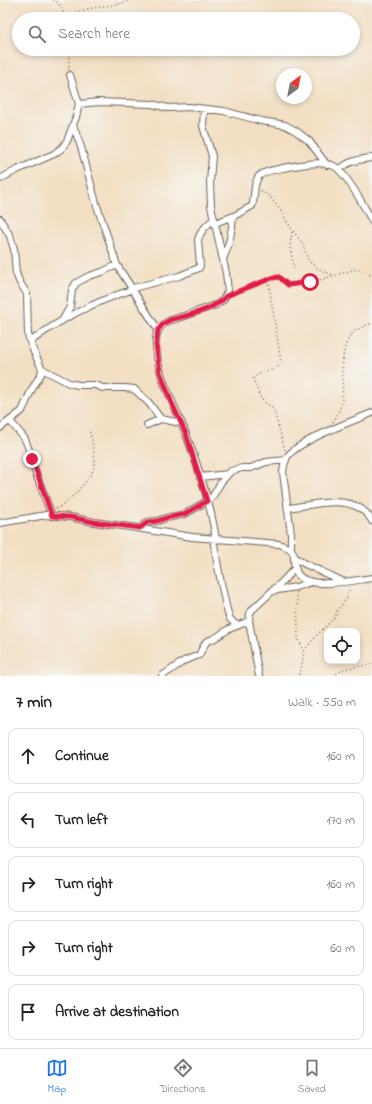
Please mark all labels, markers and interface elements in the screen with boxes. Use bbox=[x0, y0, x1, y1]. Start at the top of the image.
search box bbox=[12, 12, 360, 56]
icon: search bbox=[26, 23, 48, 45]
text: Search here bbox=[58, 23, 130, 45]
north arrow bbox=[276, 68, 312, 104]
route start bbox=[301, 273, 319, 291]
route end bbox=[23, 450, 41, 468]
map controls bbox=[324, 628, 360, 664]
button: locate bbox=[324, 628, 360, 664]
text: 7 min bbox=[16, 690, 52, 715]
text: Walk · 550 m bbox=[288, 693, 356, 712]
icon: ahead bbox=[17, 745, 39, 767]
text: Continue bbox=[55, 745, 109, 767]
text: 160 m bbox=[326, 747, 355, 766]
icon: left bbox=[17, 809, 39, 831]
text: Turn left bbox=[55, 809, 108, 831]
text: 170 m bbox=[327, 811, 355, 830]
icon: right bbox=[17, 873, 39, 895]
text: Turn right bbox=[55, 873, 113, 895]
text: 160 m bbox=[326, 875, 355, 894]
icon: right bbox=[17, 937, 39, 959]
text: Turn right bbox=[55, 937, 113, 959]
text: 60 m bbox=[330, 939, 355, 958]
icon: arrive bbox=[17, 1001, 39, 1023]
text: Arrive at destination bbox=[55, 1001, 179, 1023]
tab: Map bbox=[46, 1057, 68, 1097]
tab: Directions bbox=[160, 1057, 205, 1097]
tab: Saved bbox=[297, 1057, 326, 1097]

